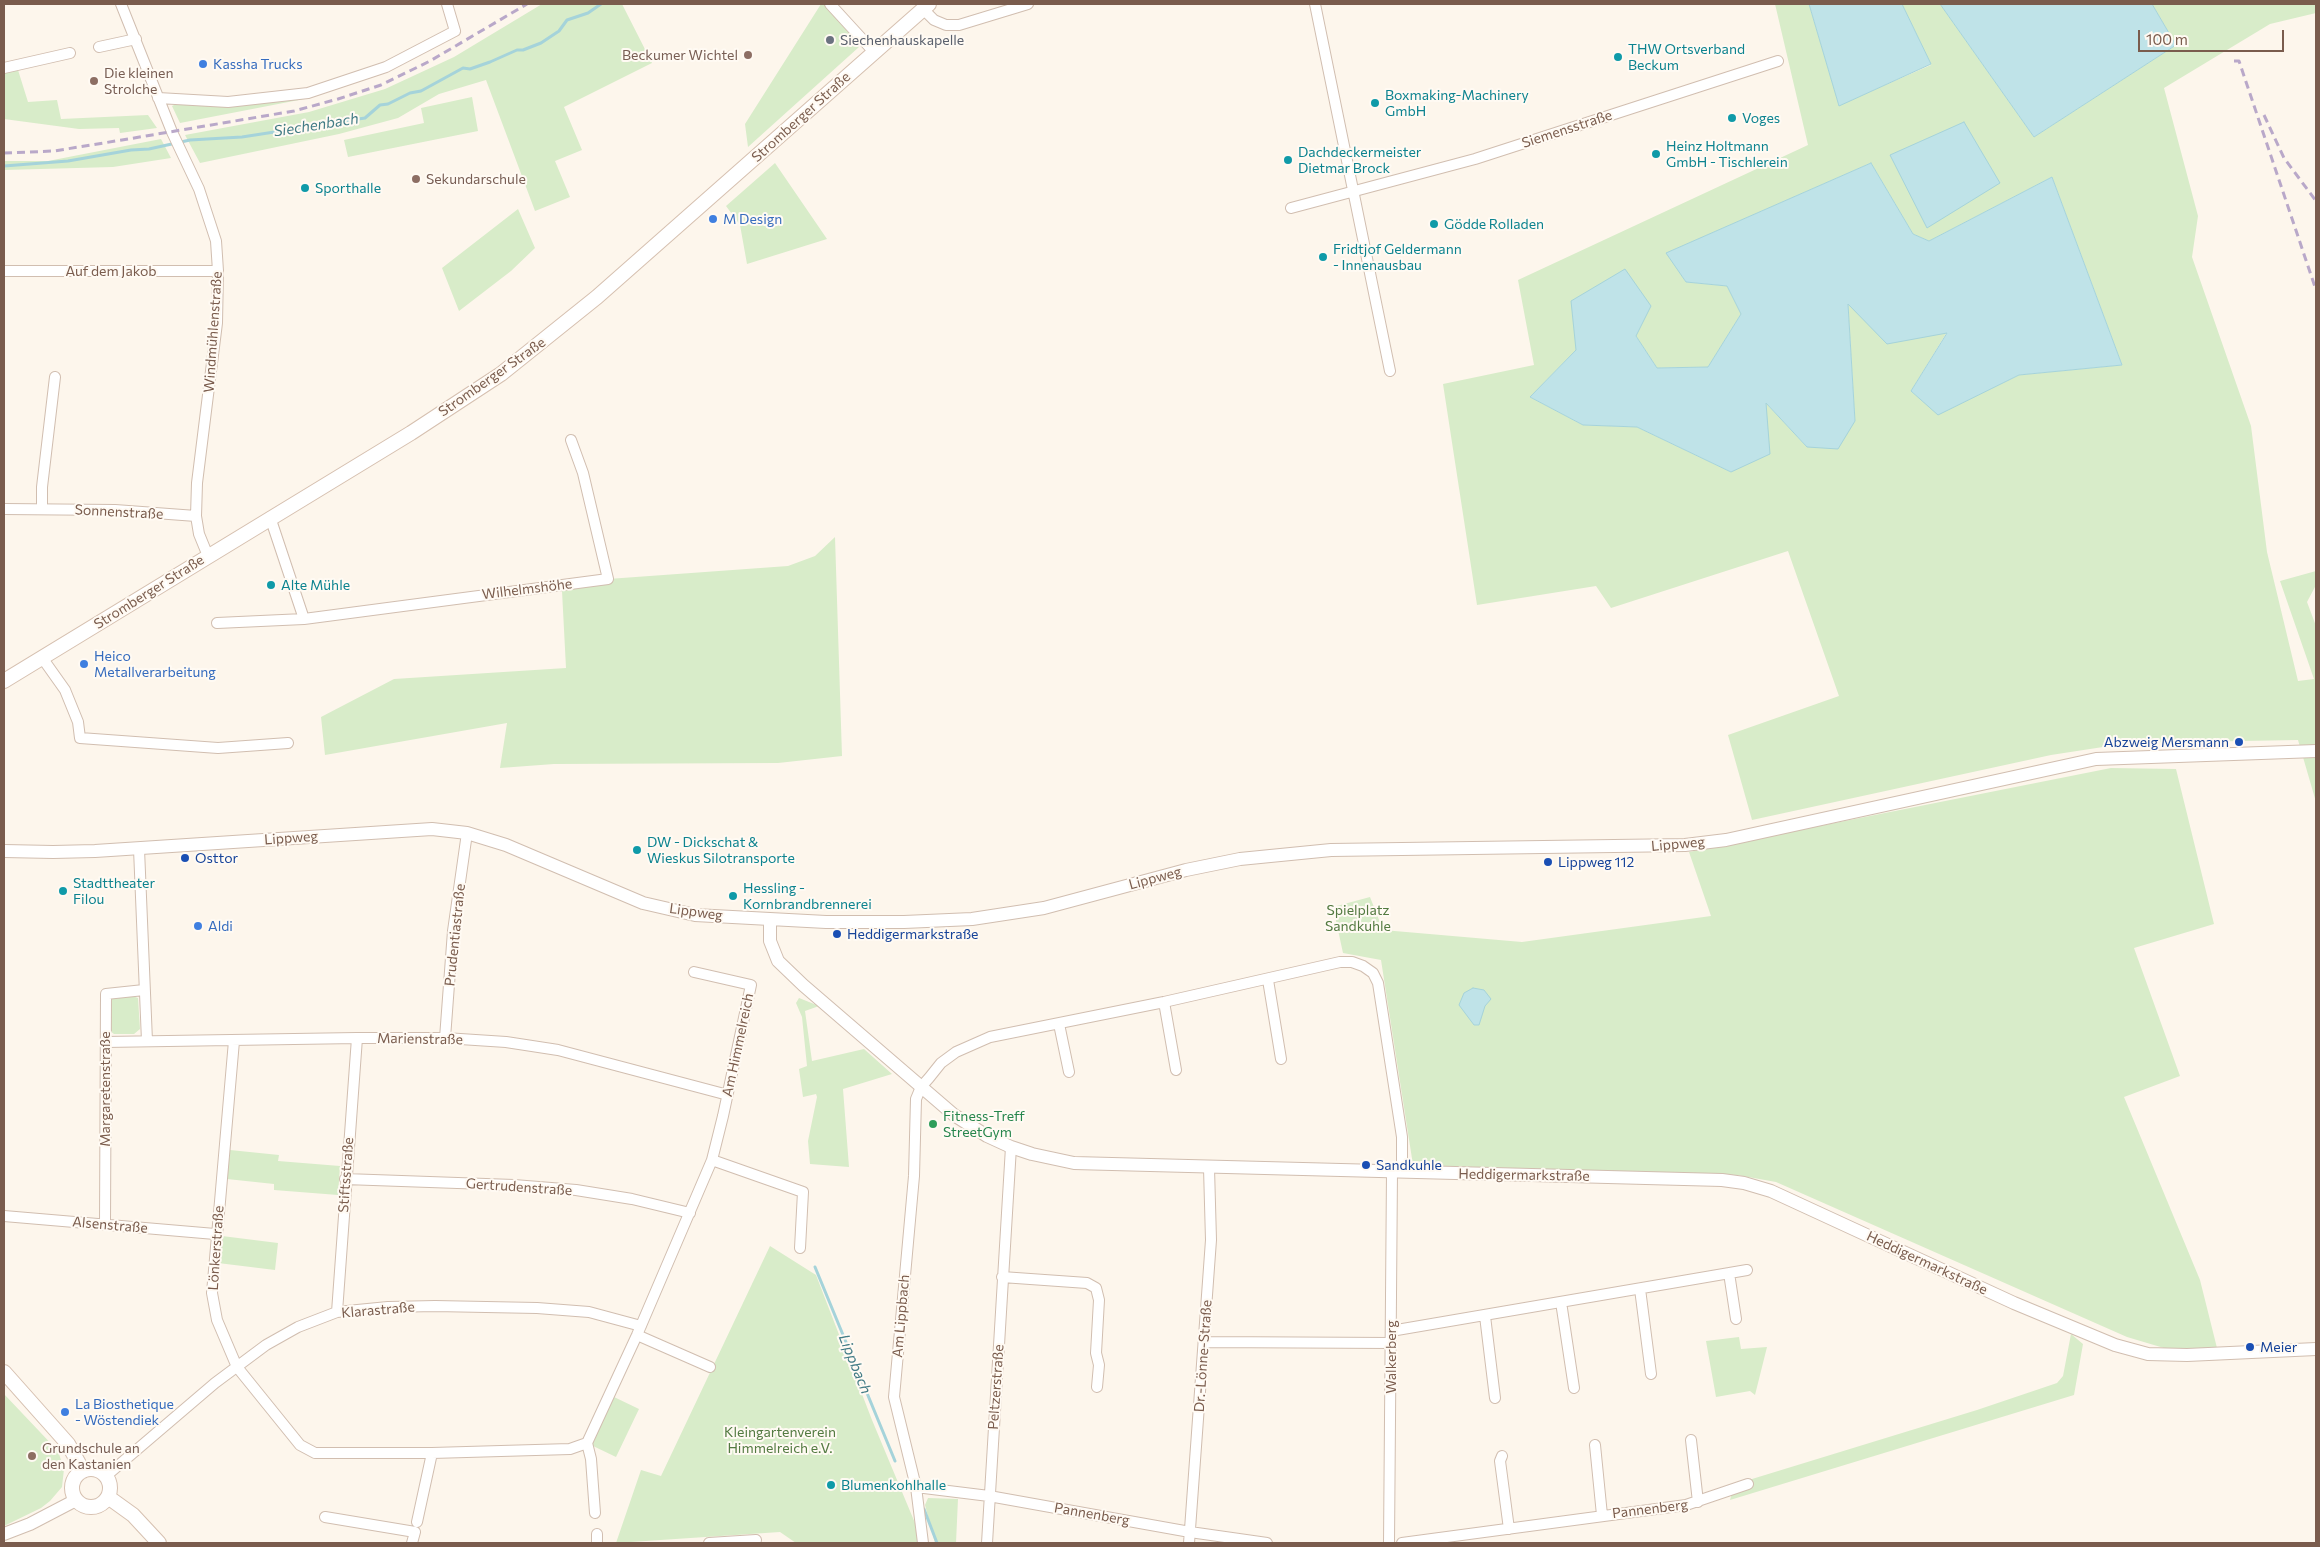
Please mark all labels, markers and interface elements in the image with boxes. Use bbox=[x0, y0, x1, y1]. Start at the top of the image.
scale bar bbox=[2140, 20, 2286, 52]
text: 100 m bbox=[2146, 30, 2188, 48]
place label: Siechenhauskapelle bbox=[840, 32, 964, 48]
marker: Siechenhauskapelle bbox=[824, 34, 836, 46]
place label: THW Ortsverband Beckum bbox=[1628, 41, 1745, 74]
place label: Beckumer Wichtel bbox=[622, 47, 738, 63]
marker: Beckumer Wichtel bbox=[742, 49, 754, 61]
marker: THW Ortsverband Beckum bbox=[1612, 51, 1624, 63]
place label: Kassha Trucks bbox=[213, 56, 303, 72]
marker: Kassha Trucks bbox=[197, 58, 209, 70]
place label: Die kleinen Strolche bbox=[104, 65, 174, 98]
street label: Stromberger Straße bbox=[748, 68, 854, 166]
marker: Die kleinen Strolche bbox=[88, 75, 100, 87]
place label: Boxmaking-Machinery GmbH bbox=[1385, 87, 1529, 120]
marker: Boxmaking-Machinery GmbH bbox=[1369, 97, 1381, 109]
street label: Siemensstraße bbox=[1520, 107, 1614, 151]
water label: Siechenbach bbox=[272, 109, 360, 141]
place label: Voges bbox=[1742, 110, 1780, 126]
marker: Voges bbox=[1726, 112, 1738, 124]
place label: Heinz Holtmann GmbH - Tischlerein bbox=[1666, 138, 1788, 170]
place label: Dachdeckermeister Dietmar Brock bbox=[1298, 144, 1421, 176]
marker: Heinz Holtmann GmbH - Tischlerein bbox=[1650, 148, 1662, 160]
marker: Dachdeckermeister Dietmar Brock bbox=[1282, 154, 1294, 166]
place label: Sekundarschule bbox=[426, 171, 526, 187]
marker: Sekundarschule bbox=[410, 173, 422, 185]
place label: Sporthalle bbox=[315, 180, 381, 196]
marker: Sporthalle bbox=[299, 182, 311, 194]
place label: M Design bbox=[723, 211, 782, 227]
marker: M Design bbox=[707, 213, 719, 225]
place label: Gödde Rolladen bbox=[1444, 216, 1544, 232]
marker: Gödde Rolladen bbox=[1428, 218, 1440, 230]
place label: Fridtjof Geldermann - Innenausbau bbox=[1333, 241, 1462, 274]
marker: Fridtjof Geldermann - Innenausbau bbox=[1317, 251, 1329, 263]
street label: Auf dem Jakob bbox=[65, 263, 157, 279]
street label: Windmühlenstraße bbox=[200, 271, 226, 393]
street label: Stromberger Straße bbox=[435, 334, 549, 420]
street label: Sonnenstraße bbox=[74, 501, 164, 523]
street label: Stromberger Straße bbox=[91, 551, 207, 633]
street label: Wilhelmshöhe bbox=[481, 575, 573, 603]
place label: Alte Mühle bbox=[281, 577, 350, 593]
marker: Alte Mühle bbox=[265, 579, 277, 591]
place label: Heico Metallverarbeitung bbox=[94, 648, 216, 680]
marker: Heico Metallverarbeitung bbox=[78, 658, 90, 670]
place label: Abzweig Mersmann bbox=[2104, 734, 2229, 750]
marker: Abzweig Mersmann bbox=[2233, 736, 2245, 748]
street label: Lippweg bbox=[264, 828, 318, 848]
street label: Lippweg bbox=[1650, 833, 1706, 855]
place label: DW - Dickschat & Wieskus Silotransporte bbox=[647, 834, 795, 866]
marker: DW - Dickschat & Wieskus Silotransporte bbox=[631, 844, 643, 856]
place label: Osttor bbox=[195, 850, 238, 866]
marker: Osttor bbox=[179, 852, 191, 864]
place label: Lippweg 112 bbox=[1558, 854, 1634, 870]
marker: Lippweg 112 bbox=[1542, 856, 1554, 868]
street label: Lippweg bbox=[1127, 863, 1183, 893]
place label: Stadttheater Filou bbox=[73, 875, 155, 908]
place label: Hessling - Kornbrandbrennerei bbox=[743, 880, 872, 912]
street label: Prudentiastraße bbox=[441, 883, 469, 987]
marker: Stadttheater Filou bbox=[57, 885, 69, 897]
marker: Hessling - Kornbrandbrennerei bbox=[727, 890, 739, 902]
street label: Lippweg bbox=[668, 900, 724, 924]
park label: Spielplatz Sandkuhle bbox=[1325, 902, 1391, 934]
place label: Aldi bbox=[208, 918, 233, 934]
marker: Aldi bbox=[192, 920, 204, 932]
place label: Heddigermarkstraße bbox=[847, 926, 979, 942]
marker: Heddigermarkstraße bbox=[831, 928, 843, 940]
street label: Am Himmelreich bbox=[719, 992, 757, 1098]
street label: Marienstraße bbox=[377, 1030, 463, 1048]
street label: Margaretenstraße bbox=[97, 1031, 113, 1147]
place label: Fitness-Treff StreetGym bbox=[943, 1108, 1025, 1140]
marker: Fitness-Treff StreetGym bbox=[927, 1118, 939, 1130]
street label: Stiftsstraße bbox=[335, 1137, 357, 1213]
place label: Sandkuhle bbox=[1376, 1157, 1442, 1173]
marker: Sandkuhle bbox=[1360, 1159, 1372, 1171]
street label: Heddigermarkstraße bbox=[1458, 1165, 1590, 1185]
street label: Gertrudenstraße bbox=[465, 1175, 573, 1199]
street label: Lönkerstraße bbox=[205, 1205, 227, 1291]
street label: Alsenstraße bbox=[72, 1213, 148, 1237]
street label: Heddigermarkstraße bbox=[1864, 1228, 1990, 1298]
street label: Am Lippbach bbox=[889, 1274, 913, 1358]
street label: Klarastraße bbox=[341, 1298, 415, 1322]
street label: Dr.-Lönne-Straße bbox=[1191, 1299, 1215, 1413]
street label: Walkerberg bbox=[1383, 1320, 1399, 1394]
water label: Lippbach bbox=[835, 1331, 875, 1397]
place label: Meier bbox=[2260, 1339, 2297, 1355]
marker: Meier bbox=[2244, 1341, 2256, 1353]
street label: Peltzerstraße bbox=[985, 1344, 1007, 1430]
place label: La Biosthetique - Wöstendiek bbox=[75, 1396, 174, 1428]
marker: La Biosthetique - Wöstendiek bbox=[59, 1406, 71, 1418]
park label: Kleingartenverein Himmelreich e.V. bbox=[724, 1424, 836, 1456]
place label: Grundschule an den Kastanien bbox=[42, 1440, 140, 1472]
marker: Grundschule an den Kastanien bbox=[26, 1450, 38, 1462]
place label: Blumenkohlhalle bbox=[841, 1477, 946, 1493]
marker: Blumenkohlhalle bbox=[825, 1479, 837, 1491]
street label: Pannenberg bbox=[1611, 1496, 1689, 1522]
street label: Pannenberg bbox=[1053, 1499, 1131, 1529]

